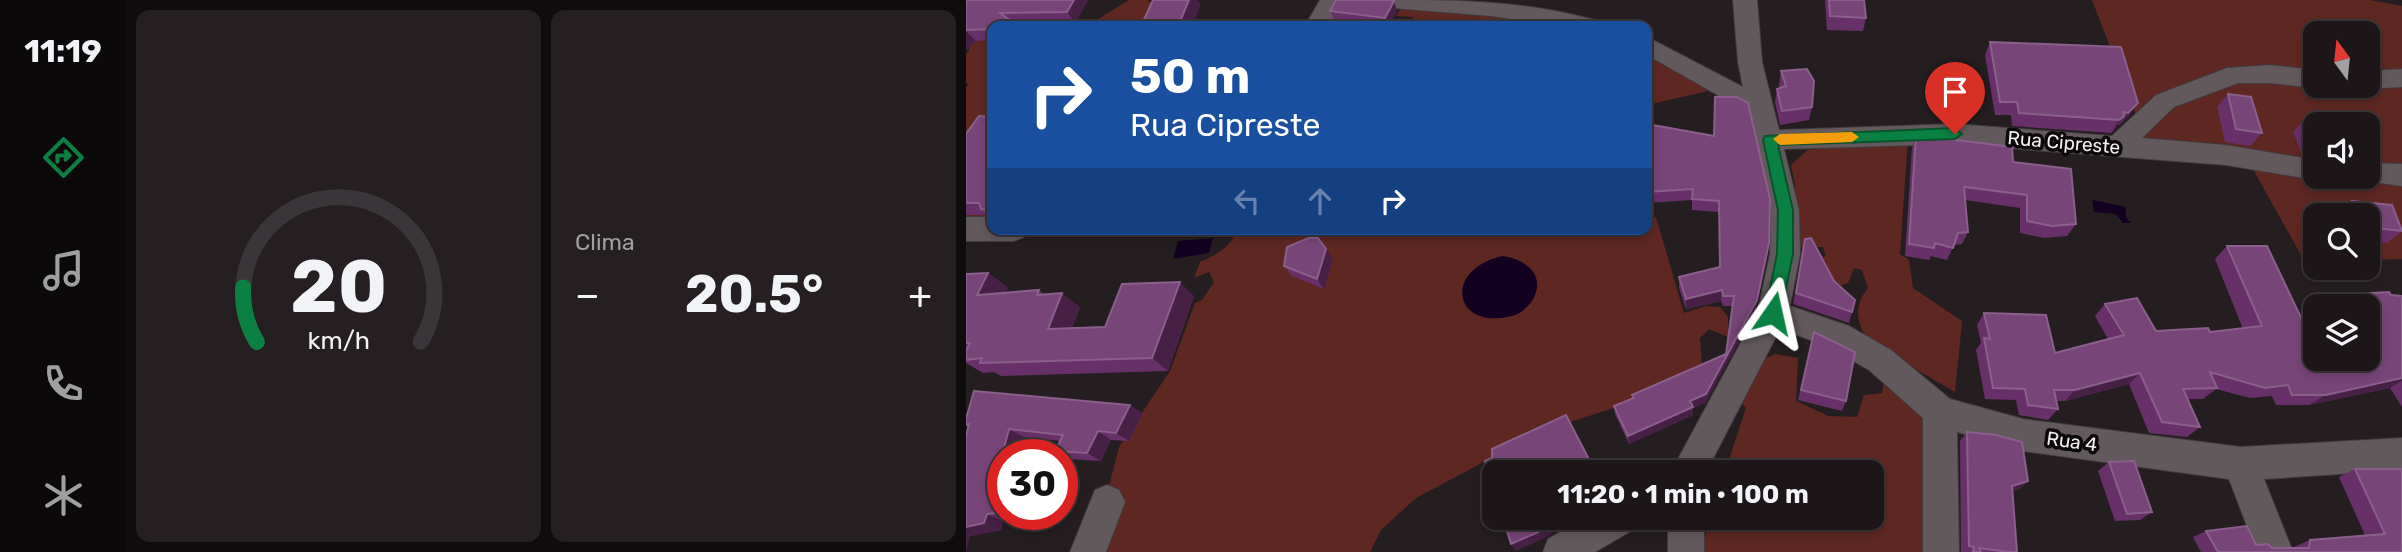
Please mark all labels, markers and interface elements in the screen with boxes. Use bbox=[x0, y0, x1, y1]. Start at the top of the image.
north arrow bbox=[2303, 21, 2380, 98]
map controls bbox=[2303, 21, 2380, 371]
text: 11:19 bbox=[24, 32, 102, 70]
text: 50 m bbox=[1130, 47, 1250, 105]
icon: right bbox=[1015, 49, 1106, 140]
pin bbox=[1925, 62, 1985, 134]
icon: arrive bbox=[1936, 73, 1974, 111]
text: Rua Cipreste bbox=[1130, 106, 1320, 144]
button: sound bbox=[2303, 112, 2380, 189]
street label: Rua Cipreste bbox=[2007, 126, 2121, 159]
icon: directions bbox=[39, 133, 88, 182]
icon: left bbox=[1228, 182, 1266, 220]
icon: ahead bbox=[1301, 182, 1339, 220]
icon: right bbox=[1374, 182, 1412, 220]
button: search bbox=[2303, 203, 2380, 280]
text: Clima bbox=[575, 228, 635, 256]
text: 20 bbox=[290, 244, 387, 330]
icon: music bbox=[39, 246, 88, 295]
text: 20.5° bbox=[685, 263, 823, 325]
text: − bbox=[575, 272, 600, 318]
text: + bbox=[908, 272, 932, 318]
position arrow bbox=[1736, 276, 1810, 350]
button: layers bbox=[2303, 294, 2380, 371]
text: km/h bbox=[307, 326, 370, 355]
icon: phone bbox=[39, 359, 88, 408]
street label: Rua 4 bbox=[2045, 427, 2099, 456]
speed limit sign: 30 bbox=[987, 439, 1078, 530]
icon: climate bbox=[39, 471, 88, 520]
text: 11:20 · 1 min · 100 m bbox=[1557, 479, 1809, 510]

